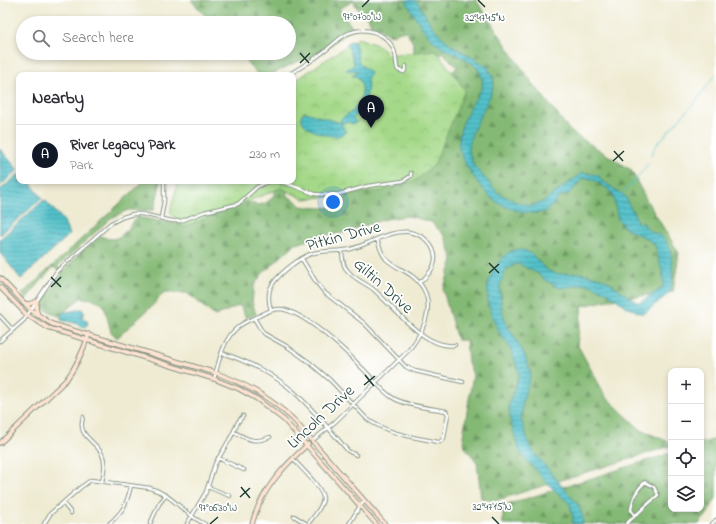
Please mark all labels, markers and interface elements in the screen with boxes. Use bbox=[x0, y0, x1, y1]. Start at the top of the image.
text: 97°07'00"W bbox=[343, 10, 381, 25]
text: 32°47'45"N bbox=[465, 11, 505, 26]
search box bbox=[16, 16, 296, 60]
icon: search bbox=[30, 27, 52, 49]
text: Search here bbox=[62, 27, 134, 49]
text: Nearby bbox=[32, 86, 84, 111]
pin: A bbox=[358, 95, 384, 128]
text: River Legacy Park bbox=[70, 134, 175, 156]
text: A bbox=[41, 145, 49, 164]
text: 230 m bbox=[249, 145, 280, 164]
text: Park bbox=[70, 156, 94, 175]
your location bbox=[323, 192, 343, 212]
street label: Pitkin Drive bbox=[303, 214, 384, 258]
street label: Giltin Drive bbox=[347, 252, 419, 320]
map controls bbox=[668, 368, 704, 512]
button: + bbox=[668, 368, 704, 404]
street label: Lincoln Drive bbox=[282, 379, 361, 455]
button: − bbox=[668, 404, 704, 440]
button: locate bbox=[668, 440, 704, 476]
button: layers bbox=[668, 476, 704, 512]
text: 32°47'15"N bbox=[472, 500, 512, 515]
text: 97°06'30"W bbox=[199, 501, 237, 516]

